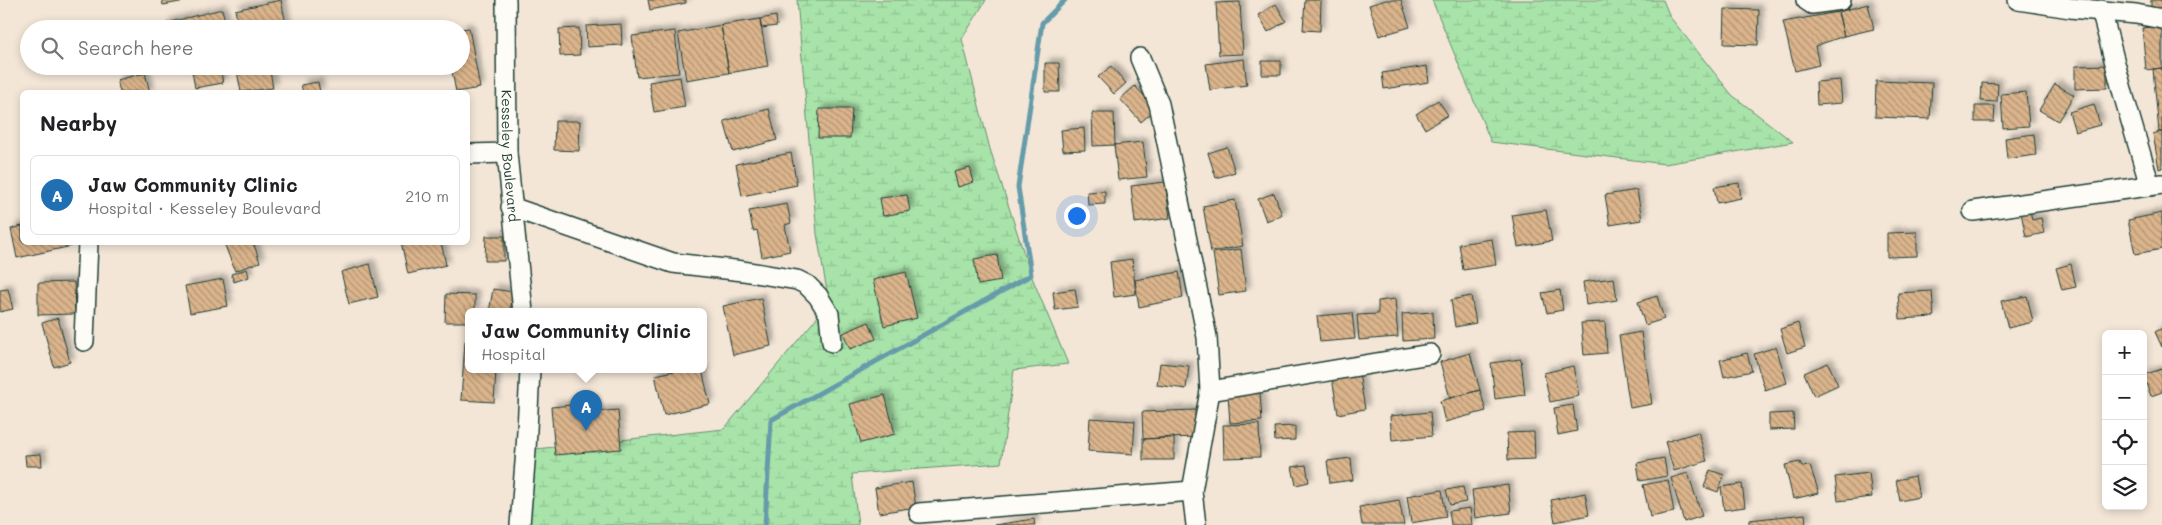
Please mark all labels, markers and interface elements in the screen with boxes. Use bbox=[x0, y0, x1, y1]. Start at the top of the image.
search box bbox=[20, 20, 470, 75]
icon: search bbox=[38, 34, 66, 62]
text: Search here bbox=[78, 35, 194, 60]
street label: Kesseley Boulevard bbox=[498, 90, 524, 223]
text: Nearby bbox=[40, 109, 117, 136]
text: Jaw Community Clinic bbox=[88, 172, 298, 197]
text: A bbox=[51, 185, 63, 206]
text: 210 m bbox=[405, 185, 449, 206]
text: Hospital · Kesseley Boulevard bbox=[88, 197, 321, 218]
your location bbox=[1064, 203, 1090, 229]
popup bbox=[465, 308, 707, 373]
text: Jaw Community Clinic bbox=[481, 318, 691, 343]
map controls bbox=[2102, 330, 2147, 510]
button: + bbox=[2102, 330, 2147, 375]
text: Hospital bbox=[481, 343, 546, 364]
button: − bbox=[2102, 375, 2147, 420]
pin: A bbox=[570, 390, 602, 431]
button: locate bbox=[2102, 420, 2147, 465]
button: layers bbox=[2102, 465, 2147, 510]

